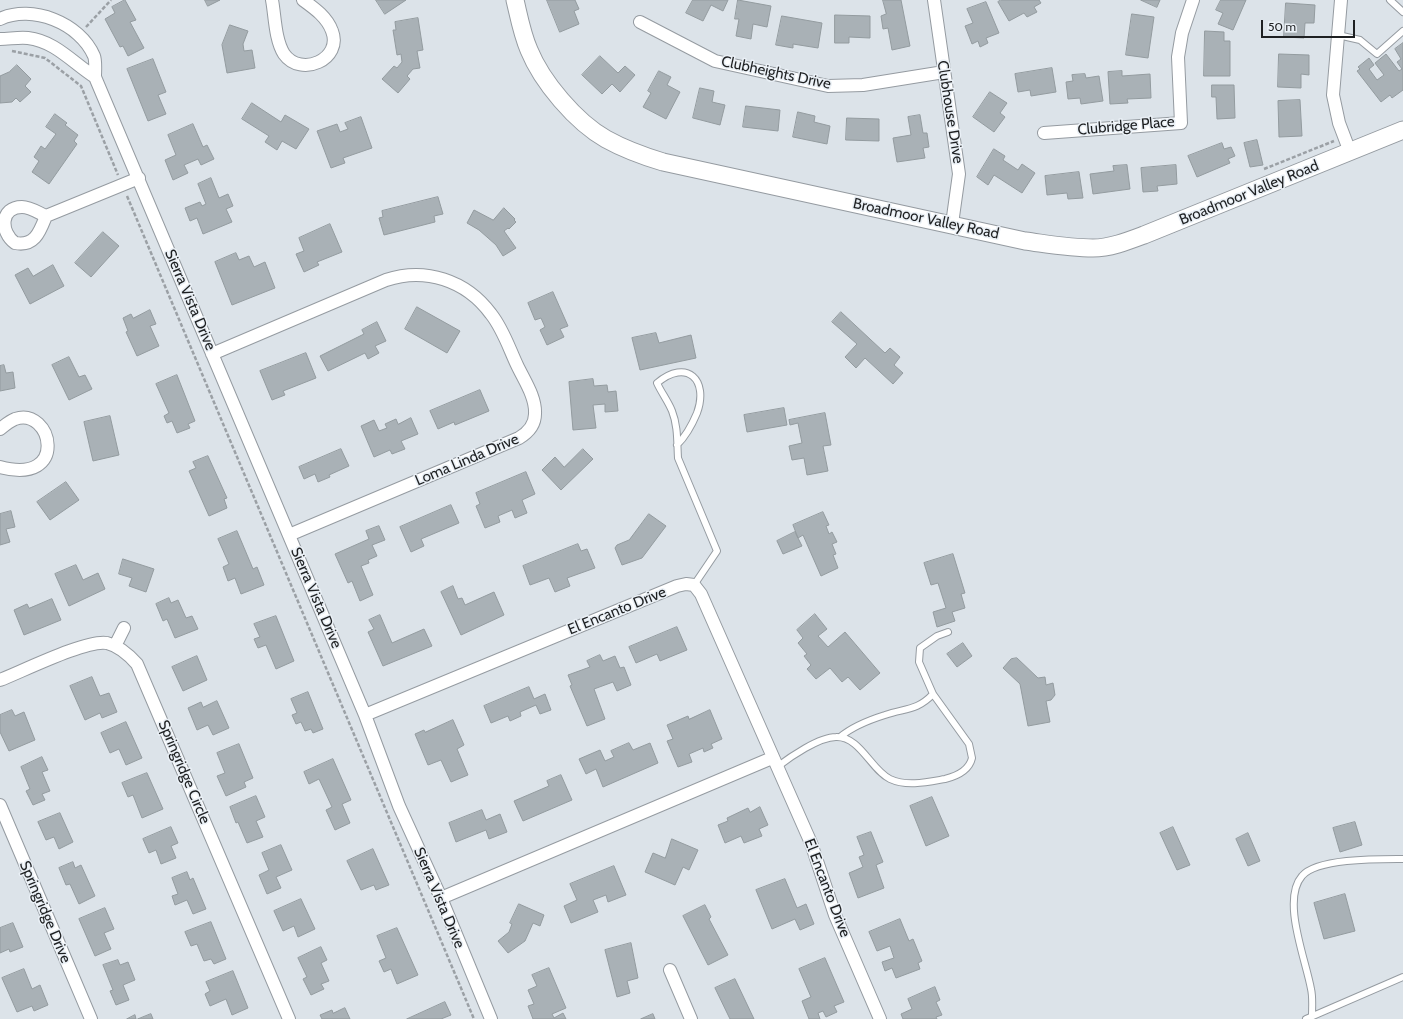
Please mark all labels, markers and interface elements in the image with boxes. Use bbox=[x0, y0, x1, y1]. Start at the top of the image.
scale bar bbox=[1263, 12, 1357, 38]
text: 50 m bbox=[1268, 19, 1296, 34]
street label: Clubheights Drive bbox=[719, 53, 833, 93]
street label: Clubhouse Drive bbox=[933, 59, 967, 165]
street label: Clubridge Place bbox=[1077, 113, 1175, 139]
street label: Broadmoor Valley Road bbox=[1177, 157, 1321, 229]
street label: Broadmoor Valley Road bbox=[851, 195, 1001, 243]
street label: Sierra Vista Drive bbox=[161, 247, 219, 353]
street label: Loma Linda Drive bbox=[412, 430, 522, 490]
street label: Sierra Vista Drive bbox=[287, 545, 345, 651]
street label: El Encanto Drive bbox=[565, 583, 669, 639]
street label: Springridge Circle bbox=[154, 717, 214, 827]
street label: El Encanto Drive bbox=[800, 836, 854, 940]
street label: Sierra Vista Drive bbox=[410, 845, 468, 951]
street label: Springridge Drive bbox=[15, 858, 75, 966]

